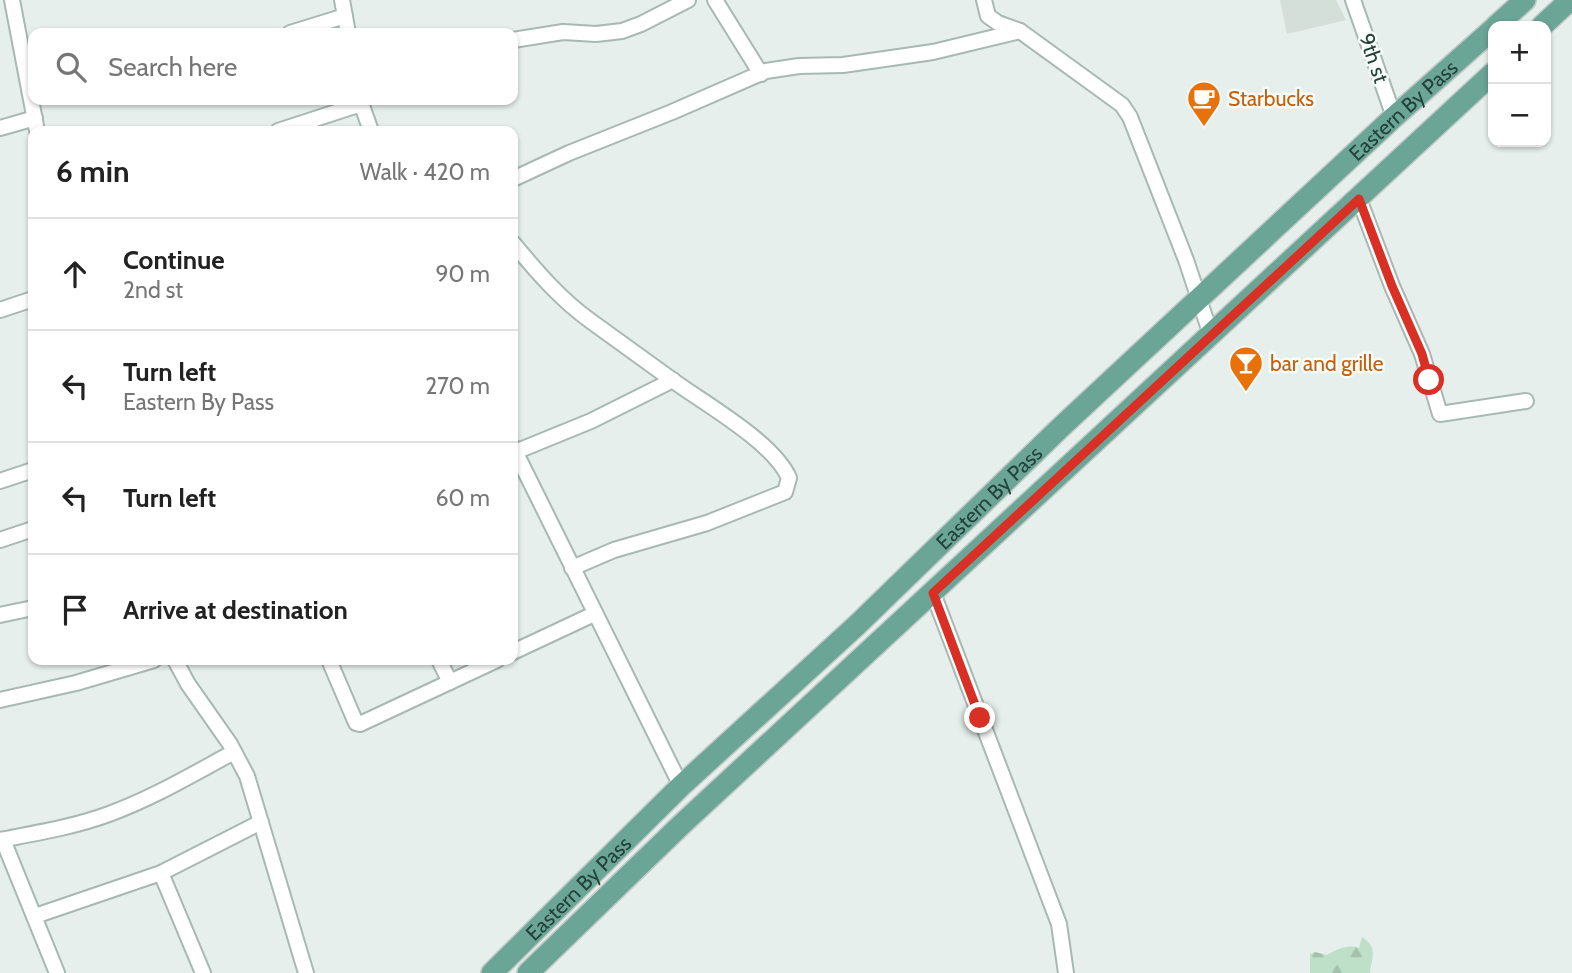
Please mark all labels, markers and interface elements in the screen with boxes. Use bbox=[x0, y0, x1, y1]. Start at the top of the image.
map controls bbox=[1488, 21, 1551, 147]
button: + bbox=[1488, 21, 1551, 84]
search box bbox=[28, 28, 518, 105]
street label: 9th st bbox=[1354, 30, 1394, 86]
icon: search bbox=[52, 48, 90, 86]
text: Search here bbox=[108, 51, 237, 83]
street label: Eastern By Pass bbox=[1343, 54, 1463, 165]
cafe icon: Starbucks bbox=[1185, 79, 1223, 128]
button: − bbox=[1488, 84, 1551, 147]
place label: Starbucks bbox=[1228, 86, 1314, 111]
text: 6 min bbox=[56, 153, 129, 190]
text: Walk · 420 m bbox=[360, 158, 490, 186]
text: Continue bbox=[123, 244, 225, 276]
icon: ahead bbox=[56, 255, 94, 293]
text: 90 m bbox=[436, 260, 490, 288]
text: 2nd st bbox=[123, 276, 183, 304]
bar icon: bar and grille bbox=[1227, 344, 1265, 393]
place label: bar and grille bbox=[1270, 351, 1384, 376]
text: Turn left bbox=[123, 356, 216, 388]
route start bbox=[1413, 364, 1444, 395]
icon: left bbox=[56, 367, 94, 405]
text: 270 m bbox=[425, 372, 490, 400]
text: Eastern By Pass bbox=[123, 388, 274, 416]
street label: Eastern By Pass bbox=[931, 440, 1047, 554]
icon: left bbox=[56, 479, 94, 517]
text: Turn left bbox=[123, 482, 216, 514]
text: 60 m bbox=[436, 484, 490, 512]
icon: arrive bbox=[56, 591, 94, 629]
text: Arrive at destination bbox=[123, 594, 348, 626]
route end bbox=[964, 702, 995, 733]
street label: Eastern By Pass bbox=[520, 830, 636, 945]

